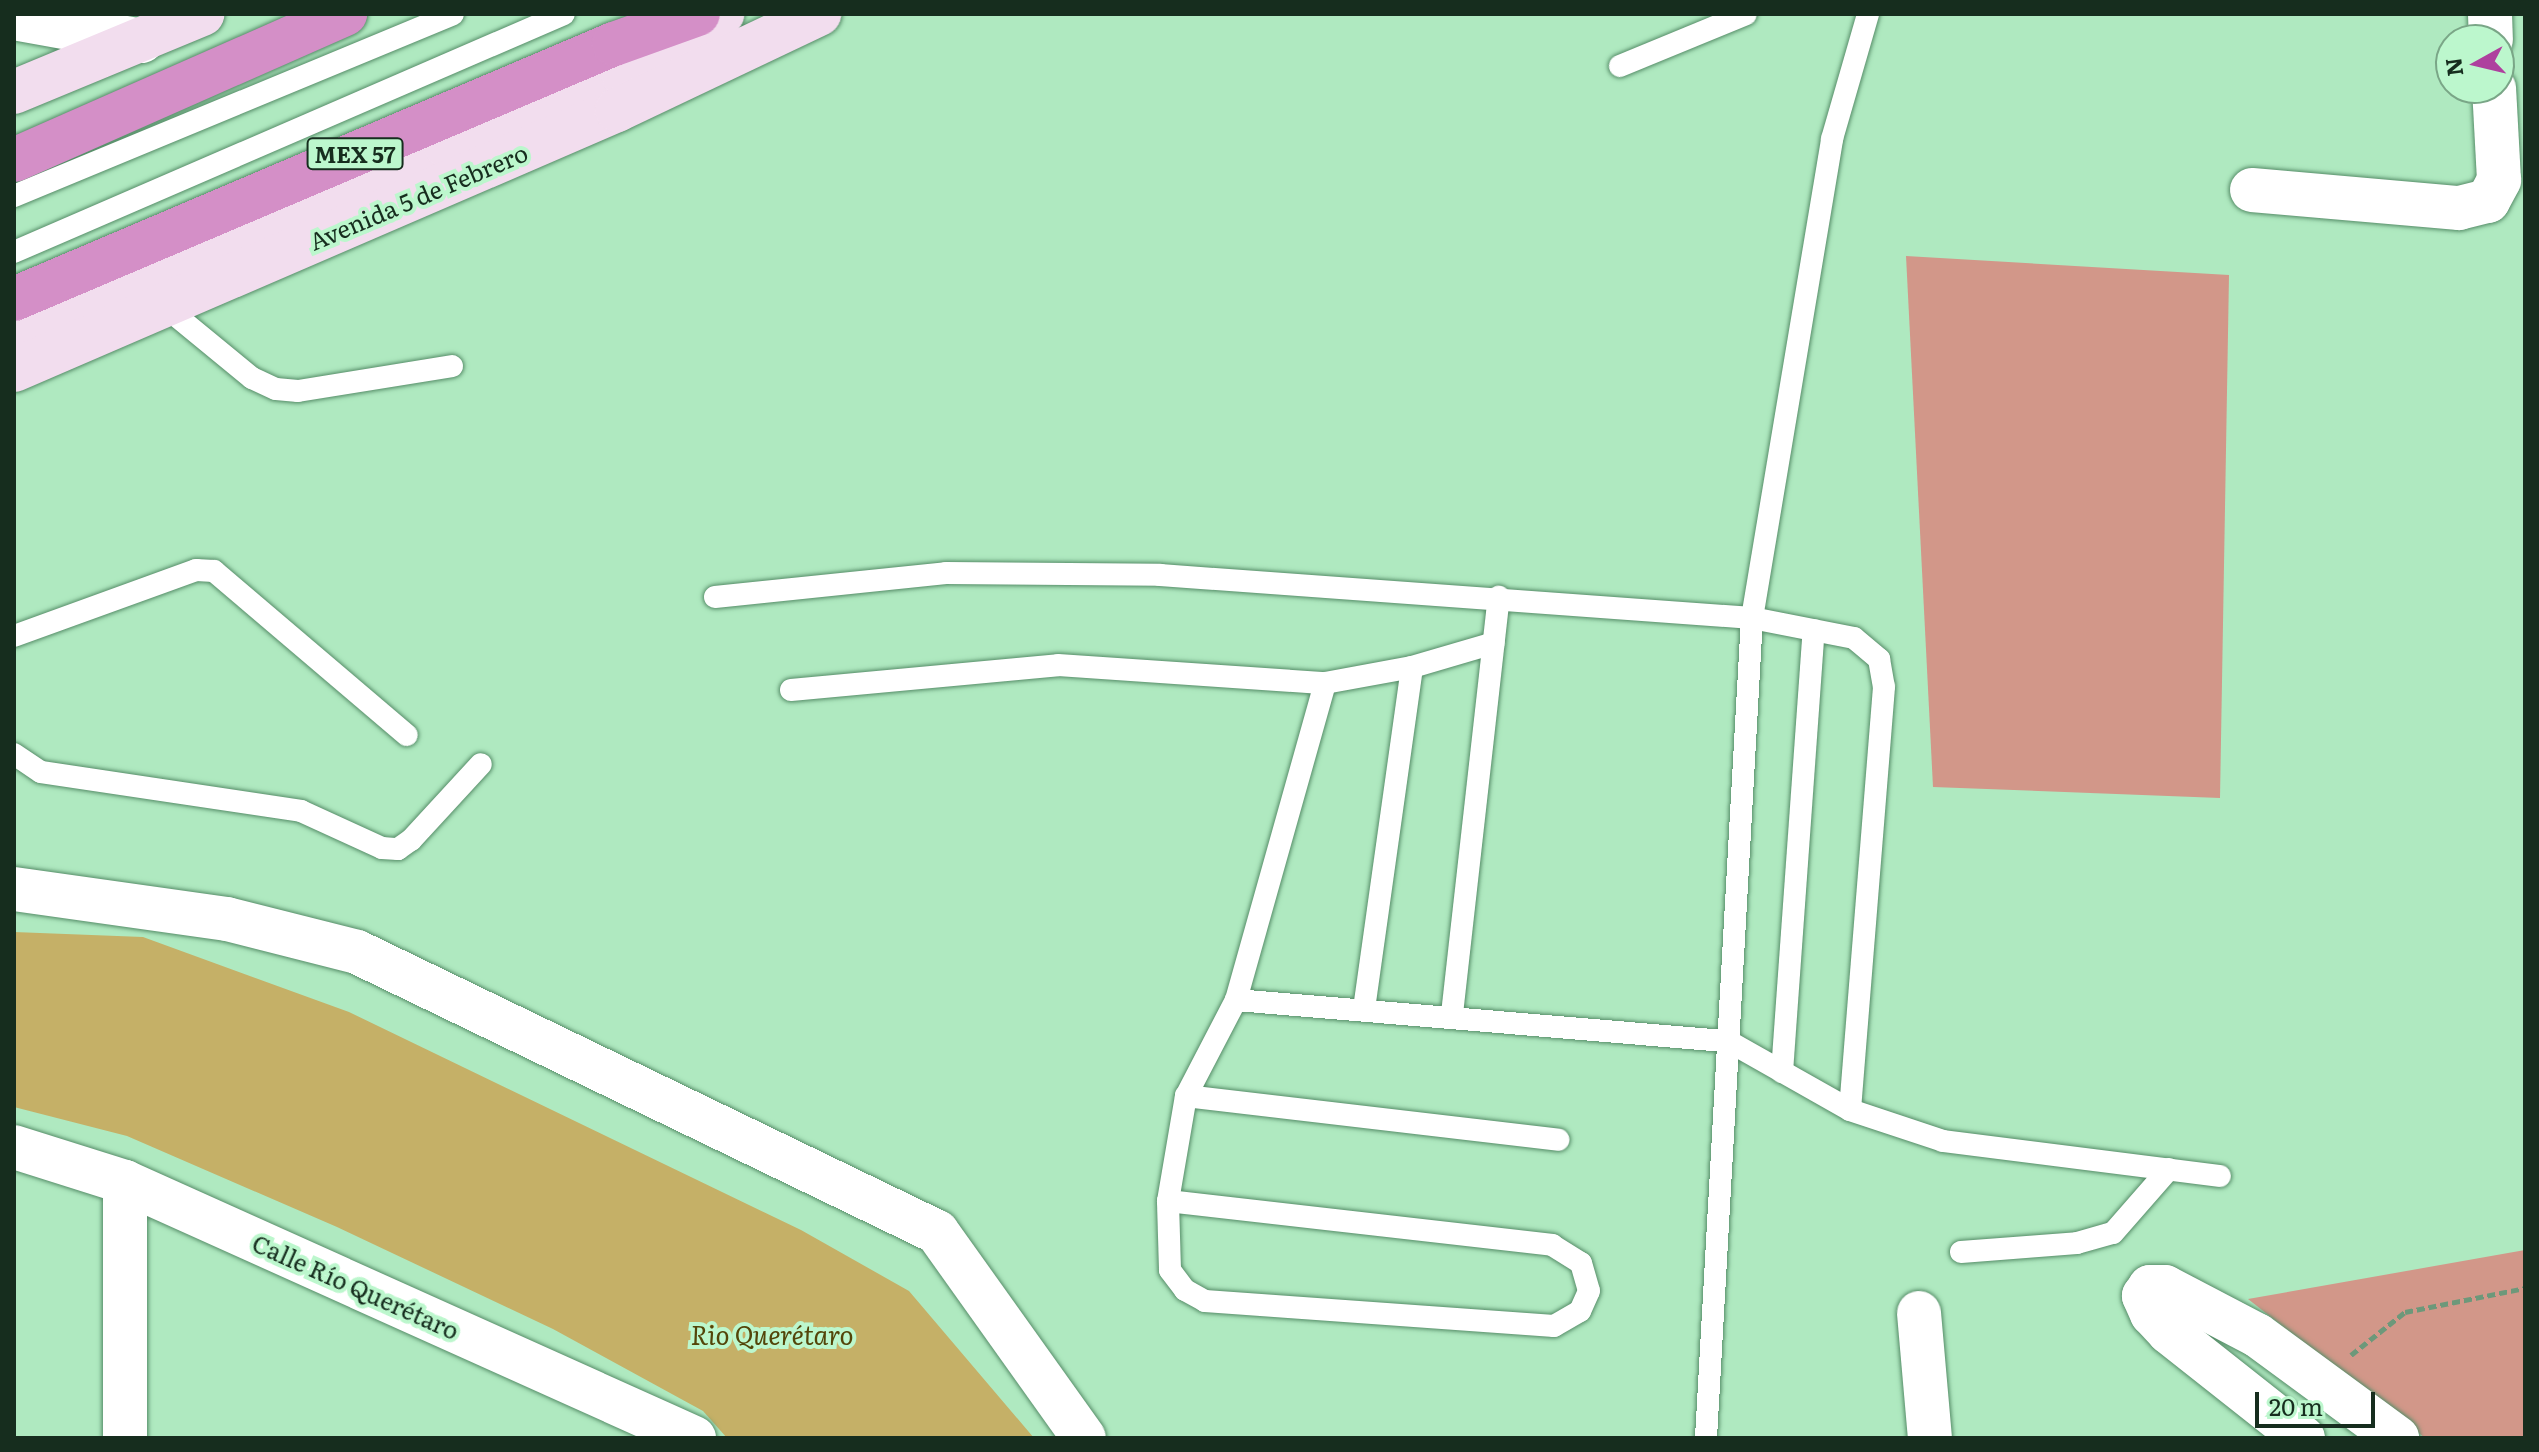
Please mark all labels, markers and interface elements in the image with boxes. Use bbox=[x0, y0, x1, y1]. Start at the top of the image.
north arrow bbox=[2435, 24, 2515, 104]
text: N bbox=[2435, 56, 2470, 79]
road number: MEX 57 bbox=[305, 136, 405, 172]
street label: Avenida 5 de Febrero bbox=[304, 137, 532, 255]
street label: Calle Río Querétaro bbox=[248, 1227, 464, 1345]
water label: Rio Querétaro bbox=[690, 1318, 854, 1350]
scale bar bbox=[2259, 1376, 2379, 1426]
text: 20 m bbox=[2269, 1388, 2323, 1423]

